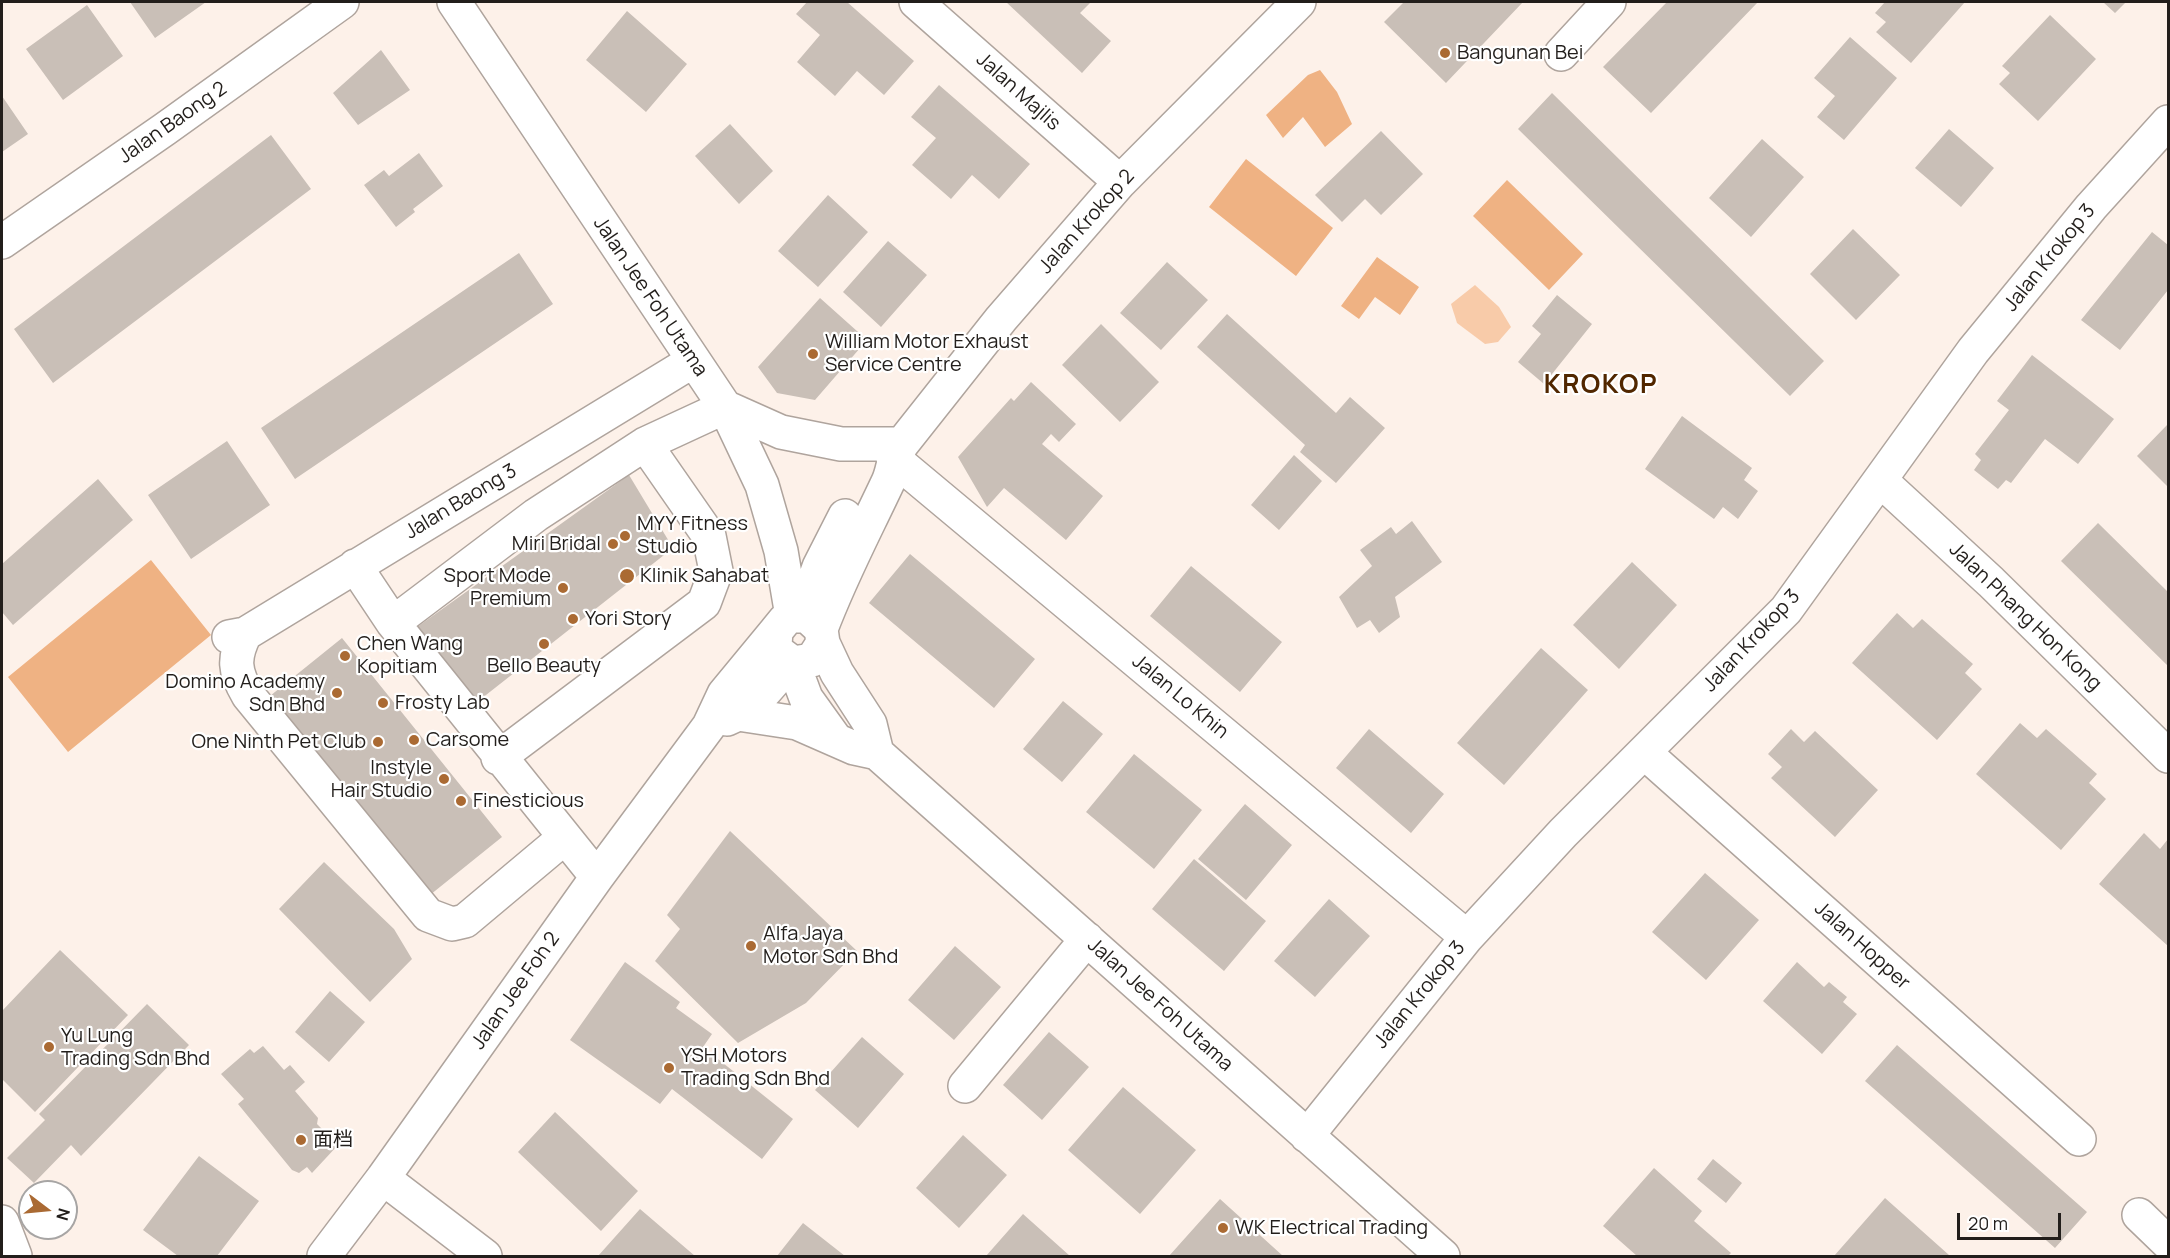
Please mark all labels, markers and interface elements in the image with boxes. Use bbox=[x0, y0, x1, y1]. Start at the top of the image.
place label: Bangunan Bei bbox=[1457, 41, 1583, 65]
marker: Bangunan Bei bbox=[1438, 46, 1452, 60]
street label: Jalan Majlis bbox=[971, 48, 1065, 136]
street label: Jalan Baong 2 bbox=[114, 77, 232, 169]
street label: Jalan Krokop 2 bbox=[1034, 165, 1140, 279]
street label: Jalan Krokop 3 bbox=[1999, 199, 2101, 317]
street label: Jalan Jee Foh Utama bbox=[588, 213, 712, 381]
place label: William Motor Exhaust Service Centre bbox=[825, 330, 1029, 377]
marker: William Motor Exhaust Service Centre bbox=[806, 347, 820, 361]
district label: KROKOP bbox=[1544, 370, 1658, 402]
street label: Jalan Baong 3 bbox=[401, 459, 521, 545]
place label: MYY Fitness Studio bbox=[637, 512, 748, 559]
marker: MYY Fitness Studio bbox=[618, 529, 632, 543]
place label: Miri Bridal bbox=[512, 532, 601, 556]
marker: Miri Bridal bbox=[606, 537, 620, 551]
street label: Jalan Phang Hon Kong bbox=[1944, 538, 2106, 696]
place label: Sport Mode Premium bbox=[444, 564, 551, 611]
place label: Klinik Sahabat bbox=[640, 564, 769, 588]
marker: Klinik Sahabat bbox=[618, 567, 636, 585]
marker: Sport Mode Premium bbox=[556, 581, 570, 595]
street label: Jalan Krokop 3 bbox=[1698, 585, 1806, 697]
place label: Yori Story bbox=[585, 607, 672, 631]
marker: Yori Story bbox=[566, 612, 580, 626]
place label: Chen Wang Kopitiam bbox=[357, 632, 463, 679]
marker: Bello Beauty bbox=[537, 637, 551, 651]
marker: Chen Wang Kopitiam bbox=[338, 649, 352, 663]
street label: Jalan Lo Khin bbox=[1127, 650, 1233, 744]
place label: Bello Beauty bbox=[487, 654, 601, 678]
place label: Domino Academy Sdn Bhd bbox=[165, 670, 325, 717]
marker: Domino Academy Sdn Bhd bbox=[330, 686, 344, 700]
place label: Frosty Lab bbox=[395, 691, 490, 715]
marker: Frosty Lab bbox=[376, 696, 390, 710]
place label: Carsome bbox=[426, 728, 509, 752]
place label: One Ninth Pet Club bbox=[191, 730, 366, 754]
marker: Carsome bbox=[407, 733, 421, 747]
marker: One Ninth Pet Club bbox=[371, 735, 385, 749]
place label: Instyle Hair Studio bbox=[331, 756, 432, 803]
marker: Instyle Hair Studio bbox=[437, 772, 451, 786]
place label: Finesticious bbox=[473, 789, 584, 813]
marker: Finesticious bbox=[454, 794, 468, 808]
street label: Jalan Hopper bbox=[1809, 897, 1915, 995]
place label: Alfa Jaya Motor Sdn Bhd bbox=[763, 922, 898, 969]
street label: Jalan Jee Foh 2 bbox=[467, 928, 565, 1054]
street label: Jalan Jee Foh Utama bbox=[1082, 933, 1238, 1077]
street label: Jalan Krokop 3 bbox=[1369, 936, 1471, 1054]
marker: Alfa Jaya Motor Sdn Bhd bbox=[744, 939, 758, 953]
place label: Yu Lung Trading Sdn Bhd bbox=[61, 1024, 210, 1071]
marker: Yu Lung Trading Sdn Bhd bbox=[42, 1040, 56, 1054]
place label: YSH Motors Trading Sdn Bhd bbox=[681, 1044, 830, 1091]
marker: YSH Motors Trading Sdn Bhd bbox=[662, 1061, 676, 1075]
place label: 面档 bbox=[313, 1128, 353, 1152]
marker: 面档 bbox=[294, 1133, 308, 1147]
north arrow bbox=[18, 1180, 78, 1240]
scale bar bbox=[1960, 1201, 2064, 1239]
text: N bbox=[51, 1206, 76, 1223]
text: 20 m bbox=[1968, 1211, 2008, 1235]
place label: WK Electrical Trading bbox=[1235, 1216, 1428, 1240]
marker: WK Electrical Trading bbox=[1216, 1221, 1230, 1235]

